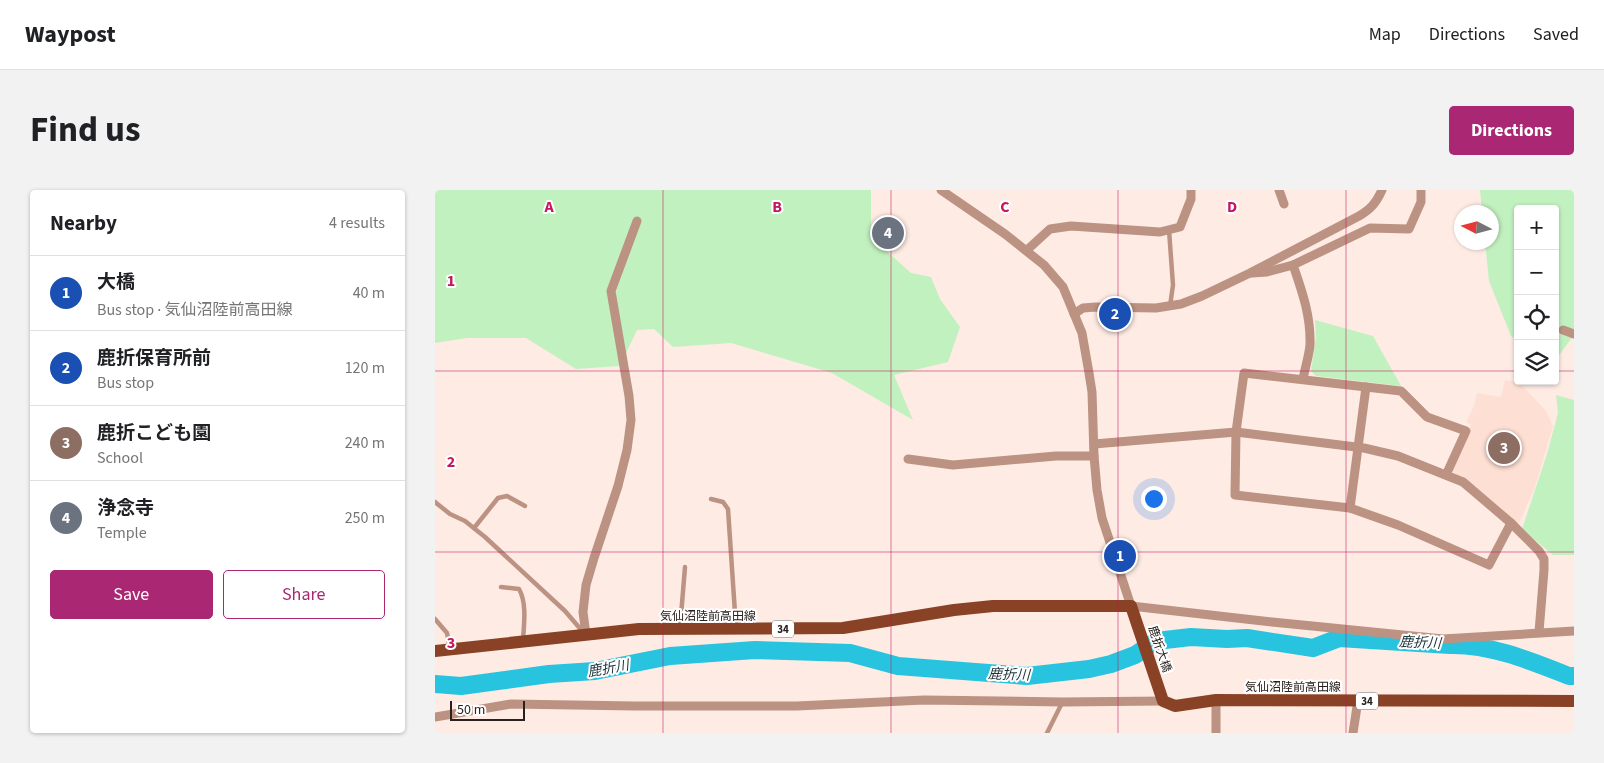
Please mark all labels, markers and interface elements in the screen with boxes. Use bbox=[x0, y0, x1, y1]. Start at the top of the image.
text: Waypost bbox=[25, 17, 116, 52]
text: Map bbox=[1369, 22, 1401, 47]
text: Directions bbox=[1429, 22, 1505, 47]
text: Saved bbox=[1533, 22, 1579, 47]
text: Find us bbox=[30, 105, 140, 155]
button: Directions bbox=[1449, 106, 1574, 155]
text: A bbox=[543, 196, 554, 218]
text: B bbox=[772, 196, 782, 218]
text: C bbox=[1000, 196, 1010, 218]
text: D bbox=[1227, 196, 1237, 218]
north arrow bbox=[1454, 205, 1499, 250]
map controls bbox=[1514, 205, 1559, 385]
button: + bbox=[1514, 205, 1559, 250]
text: Nearby bbox=[50, 208, 117, 238]
text: 4 results bbox=[329, 212, 385, 234]
pin: 4 bbox=[872, 214, 904, 252]
button: − bbox=[1514, 250, 1559, 295]
text: 大橋 bbox=[97, 269, 135, 296]
text: 1 bbox=[447, 270, 455, 292]
text: 1 bbox=[62, 282, 70, 304]
text: 40 m bbox=[353, 282, 385, 304]
pin: 2 bbox=[1099, 295, 1131, 333]
button: locate bbox=[1514, 295, 1559, 340]
text: Bus stop · 気仙沼陸前高田線 bbox=[97, 299, 293, 321]
button: layers bbox=[1514, 340, 1559, 385]
text: 鹿折保育所前 bbox=[97, 345, 211, 372]
text: 2 bbox=[62, 357, 70, 379]
text: 120 m bbox=[345, 357, 385, 379]
text: Bus stop bbox=[97, 372, 154, 394]
text: 鹿折こども園 bbox=[97, 420, 211, 447]
pin: 3 bbox=[1488, 429, 1520, 467]
text: 3 bbox=[62, 432, 70, 454]
text: 240 m bbox=[345, 432, 385, 454]
text: School bbox=[97, 447, 143, 469]
text: 2 bbox=[447, 451, 455, 473]
your location bbox=[1141, 486, 1167, 512]
text: 浄念寺 bbox=[97, 495, 154, 522]
text: 4 bbox=[62, 507, 70, 529]
text: 250 m bbox=[345, 507, 385, 529]
text: Temple bbox=[97, 522, 147, 544]
pin: 1 bbox=[1104, 537, 1136, 575]
button: Save bbox=[50, 570, 213, 619]
button: Share bbox=[223, 570, 385, 619]
street label: 気仙沼陸前高田線 bbox=[660, 608, 756, 625]
road number: 34 bbox=[772, 620, 794, 638]
street label: 鹿折大橋 bbox=[1144, 624, 1175, 675]
text: 3 bbox=[447, 632, 455, 654]
water label: 鹿折川 bbox=[1398, 632, 1443, 654]
water label: 鹿折川 bbox=[586, 655, 633, 682]
water label: 鹿折川 bbox=[988, 664, 1032, 686]
street label: 気仙沼陸前高田線 bbox=[1245, 679, 1341, 696]
road number: 34 bbox=[1356, 692, 1378, 710]
scale bar bbox=[450, 698, 525, 721]
text: 50 m bbox=[457, 700, 485, 720]

